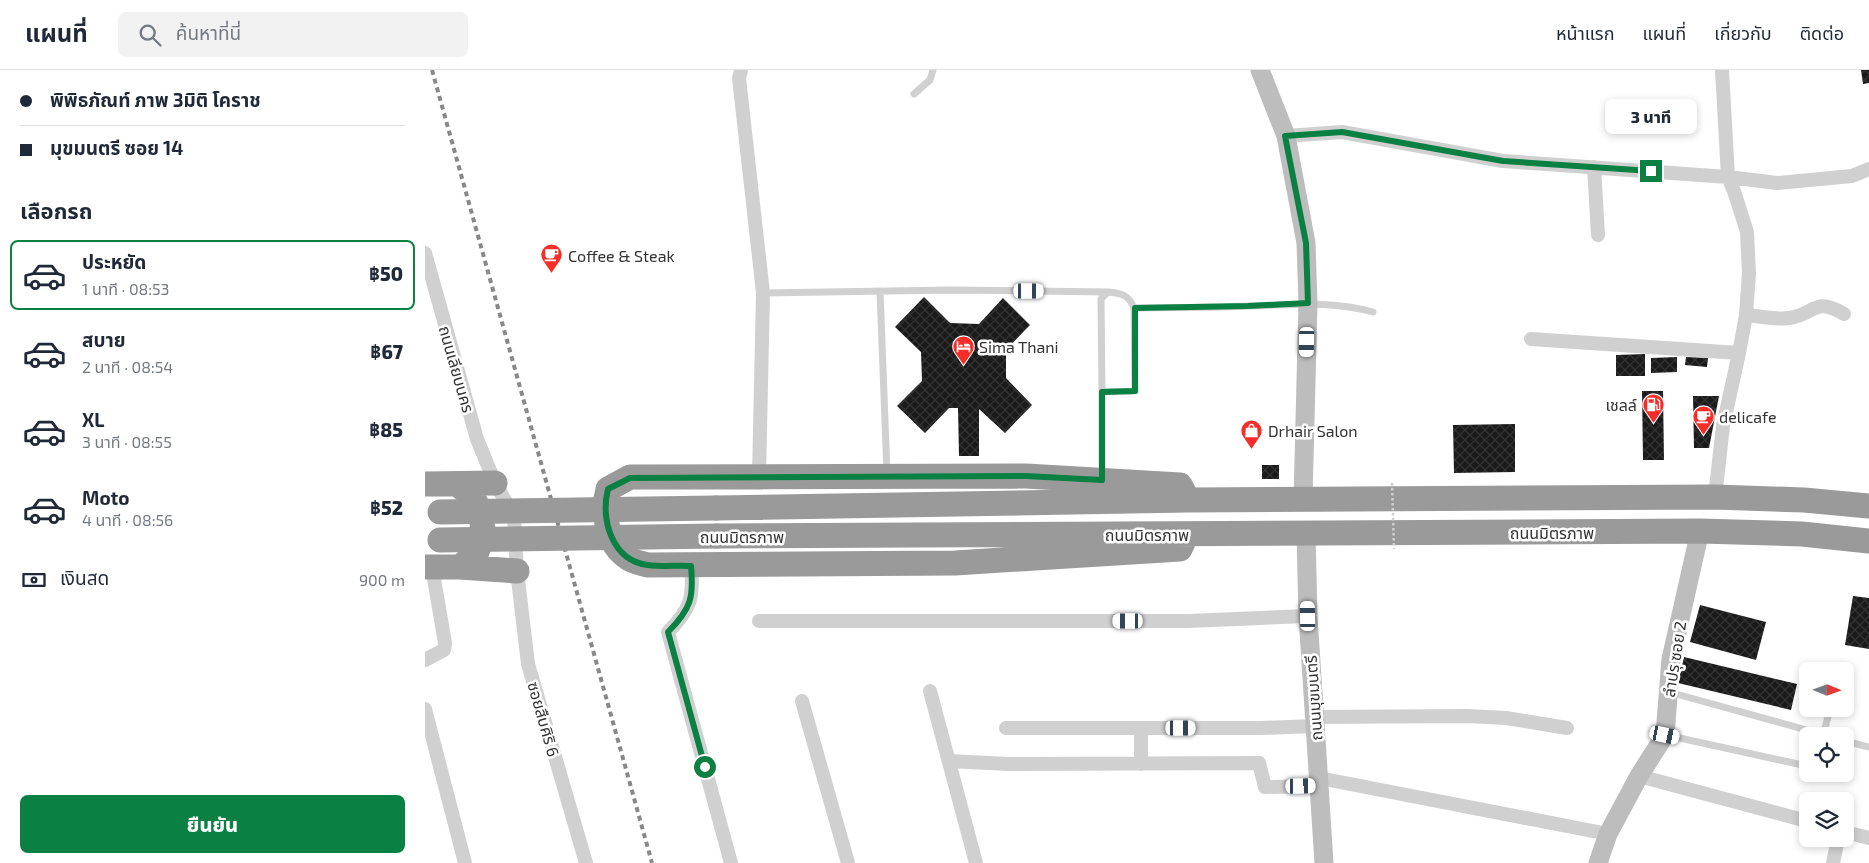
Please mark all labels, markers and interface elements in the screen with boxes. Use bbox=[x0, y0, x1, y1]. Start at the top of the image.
search box bbox=[118, 12, 468, 57]
text: แผนที่ bbox=[25, 18, 88, 47]
icon: search bbox=[136, 21, 164, 49]
text: ค้นหาที่นี่ bbox=[176, 21, 241, 44]
text: หน้าแรก bbox=[1556, 22, 1614, 44]
text: แผนที่ bbox=[1642, 22, 1686, 44]
text: เกี่ยวกับ bbox=[1714, 22, 1772, 44]
text: ติดต่อ bbox=[1800, 22, 1844, 44]
text: พิพิธภัณท์ ภาพ 3มิติ โคราช bbox=[50, 88, 261, 111]
callout: 3 นาที bbox=[1605, 98, 1697, 134]
text: 3 นาที bbox=[1631, 107, 1671, 126]
text: มุขมนตรี ซอย 14 bbox=[50, 136, 183, 159]
route end bbox=[1640, 160, 1662, 182]
text: เลือกรถ bbox=[20, 197, 93, 223]
cafe icon: Coffee & Steak bbox=[540, 243, 564, 274]
place label: Coffee & Steak bbox=[568, 246, 675, 265]
text: ประหยัด bbox=[82, 250, 146, 273]
icon: car bbox=[22, 253, 67, 298]
text: ฿50 bbox=[369, 262, 403, 285]
text: 1 นาที · 08:53 bbox=[82, 279, 170, 298]
car bbox=[1014, 284, 1044, 299]
street label: ถนนเลียบนคร bbox=[436, 323, 479, 415]
car bbox=[1299, 327, 1314, 357]
text: สบาย bbox=[82, 328, 126, 351]
icon: car bbox=[22, 331, 67, 376]
hotel icon: Sima Thani bbox=[951, 334, 975, 365]
place label: Sima Thani bbox=[979, 337, 1059, 356]
text: ฿67 bbox=[370, 340, 403, 363]
text: 2 นาที · 08:54 bbox=[82, 357, 173, 376]
fuel station icon: เชลล์ bbox=[1641, 392, 1665, 423]
place label: เชลล์ bbox=[1605, 395, 1637, 414]
cafe icon: delicafe bbox=[1691, 404, 1715, 435]
place label: delicafe bbox=[1719, 407, 1777, 426]
text: XL bbox=[82, 408, 104, 431]
icon: car bbox=[22, 409, 67, 454]
text: ฿85 bbox=[369, 418, 403, 441]
shop icon: Drhair Salon bbox=[1240, 418, 1264, 449]
place label: Drhair Salon bbox=[1268, 421, 1358, 440]
text: 3 นาที · 08:55 bbox=[82, 432, 172, 451]
text: Moto bbox=[82, 486, 130, 509]
icon: car bbox=[22, 487, 67, 532]
text: ฿52 bbox=[370, 496, 403, 519]
text: 4 นาที · 08:56 bbox=[82, 510, 173, 529]
street label: ถนนมิตรภาพ bbox=[1510, 523, 1594, 542]
street label: ถนนมิตรภาพ bbox=[1105, 525, 1189, 544]
street label: ถนนมิตรภาพ bbox=[700, 527, 784, 546]
icon: cash bbox=[20, 566, 48, 594]
text: เงินสด bbox=[60, 566, 109, 589]
text: 900 m bbox=[359, 570, 405, 589]
car bbox=[1300, 601, 1315, 631]
car bbox=[1113, 614, 1143, 629]
street label: ลำปรุ ซอย 2 bbox=[1659, 620, 1690, 699]
street label: ถนนมุขมนตรี bbox=[1301, 654, 1326, 741]
north arrow bbox=[1799, 662, 1854, 718]
map controls bbox=[1799, 662, 1854, 847]
street label: ซอยสืบศิริ 6 bbox=[524, 679, 564, 759]
car bbox=[1166, 721, 1196, 736]
car bbox=[1648, 725, 1681, 745]
button: locate bbox=[1799, 727, 1854, 782]
route start bbox=[694, 756, 716, 778]
car bbox=[1285, 778, 1316, 794]
button: layers bbox=[1799, 792, 1854, 847]
button: ยืนยัน bbox=[20, 795, 405, 853]

